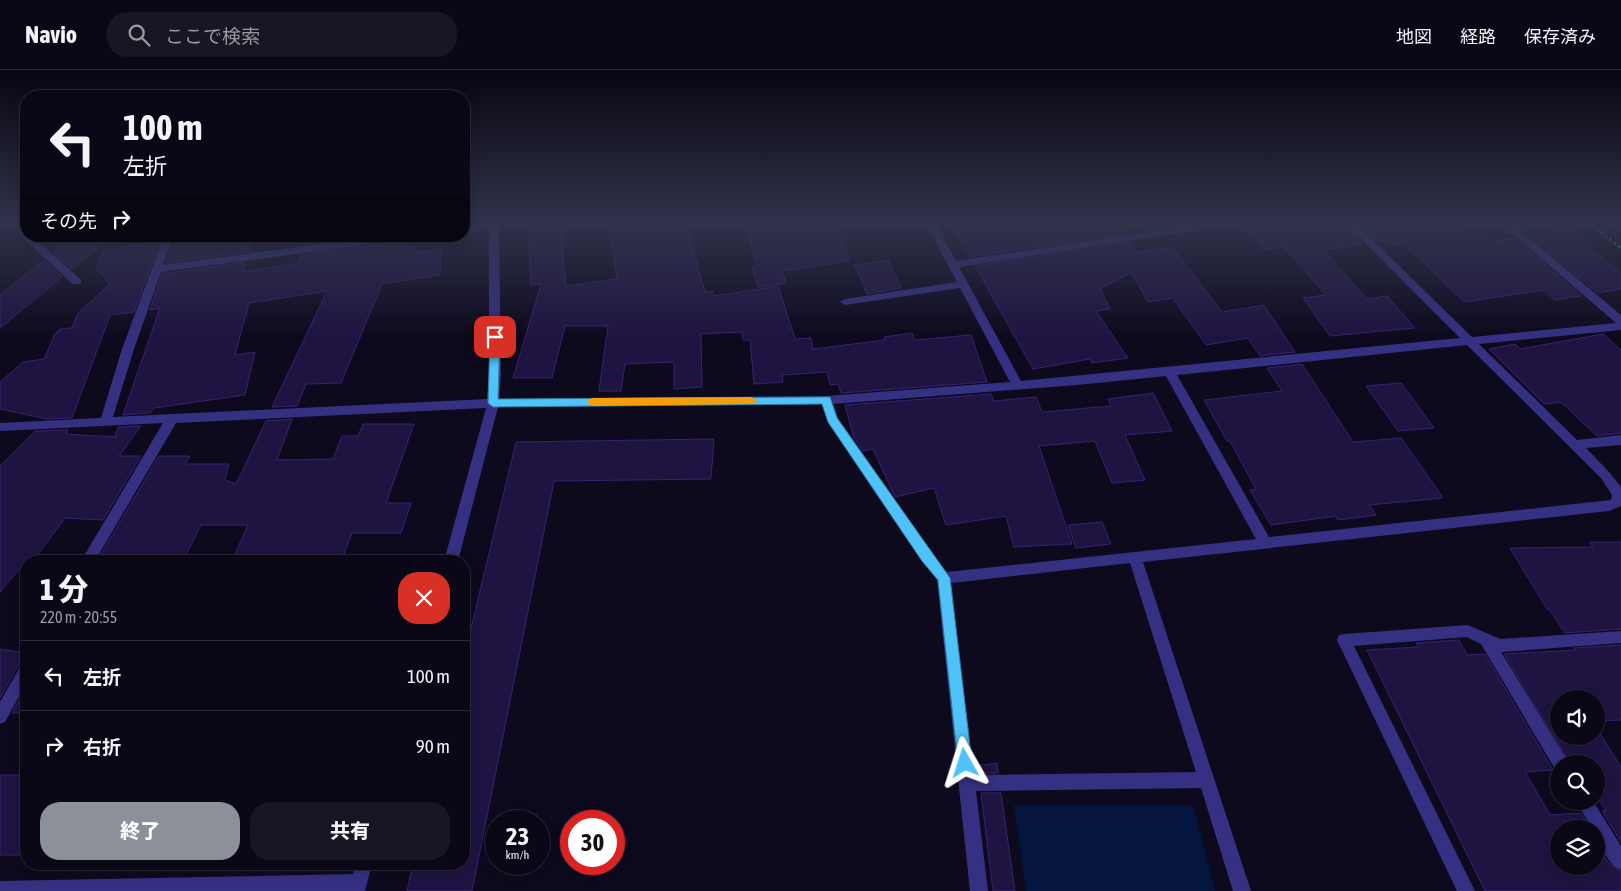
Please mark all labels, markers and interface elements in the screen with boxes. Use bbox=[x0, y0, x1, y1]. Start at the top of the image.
search box bbox=[107, 12, 457, 57]
text: Navio bbox=[25, 21, 77, 48]
icon: search bbox=[125, 21, 153, 49]
text: ここで検索 bbox=[165, 25, 260, 47]
text: 地図 bbox=[1396, 26, 1432, 47]
text: 経路 bbox=[1460, 26, 1496, 47]
text: 保存済み bbox=[1524, 26, 1596, 47]
text: 100 m bbox=[123, 107, 202, 147]
icon: left bbox=[40, 110, 105, 175]
text: 左折 bbox=[123, 153, 167, 179]
icon: right bbox=[107, 205, 135, 233]
text: その先 bbox=[40, 210, 97, 232]
pin bbox=[474, 316, 516, 358]
icon: arrive bbox=[481, 323, 509, 351]
text: 1 分 bbox=[40, 572, 88, 606]
button: close bbox=[398, 572, 450, 624]
text: 220 m · 20:55 bbox=[40, 608, 117, 626]
icon: left bbox=[40, 662, 68, 690]
text: 100 m bbox=[407, 665, 450, 687]
text: 左折 bbox=[83, 666, 121, 688]
map controls bbox=[1550, 690, 1605, 875]
button: sound bbox=[1550, 690, 1605, 745]
icon: right bbox=[40, 732, 68, 760]
text: 90 m bbox=[416, 735, 450, 757]
text: 右折 bbox=[83, 736, 121, 758]
position arrow bbox=[938, 736, 990, 788]
button: search bbox=[1550, 755, 1605, 810]
button: 終了 bbox=[40, 802, 240, 860]
button: 共有 bbox=[250, 802, 450, 860]
speed limit sign: 30 bbox=[560, 810, 625, 875]
button: layers bbox=[1550, 820, 1605, 875]
text: 23 bbox=[506, 822, 529, 850]
text: km/h bbox=[506, 848, 529, 862]

